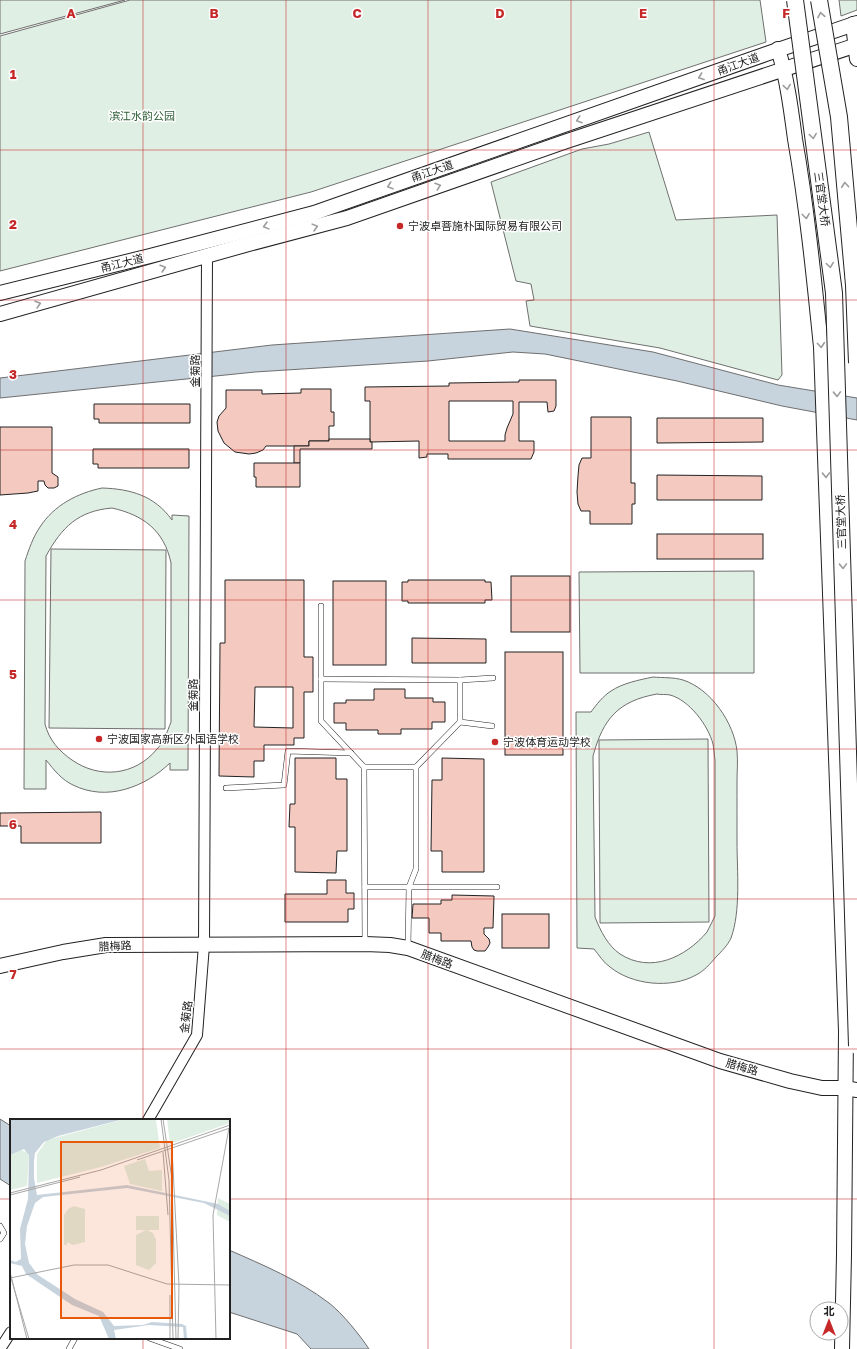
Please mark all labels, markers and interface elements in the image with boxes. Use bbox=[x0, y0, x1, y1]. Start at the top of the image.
text: A bbox=[66, 5, 76, 21]
text: B bbox=[209, 5, 219, 21]
text: C bbox=[352, 5, 362, 21]
text: D bbox=[495, 5, 505, 21]
text: E bbox=[639, 5, 647, 21]
text: F bbox=[782, 5, 790, 21]
one-way arrow bbox=[818, 11, 826, 18]
street label: 甬江大道 bbox=[715, 50, 761, 77]
text: 1 bbox=[10, 66, 17, 82]
one-way arrow bbox=[698, 72, 705, 80]
one-way arrow bbox=[782, 84, 791, 90]
park label: 滨江水韵公园 bbox=[109, 109, 175, 122]
one-way arrow bbox=[575, 116, 582, 124]
one-way arrow bbox=[808, 133, 817, 139]
street label: 甬江大道 bbox=[409, 157, 455, 184]
street label: 三官堂大桥 bbox=[812, 171, 833, 227]
one-way arrow bbox=[386, 182, 393, 190]
one-way arrow bbox=[435, 182, 442, 191]
one-way arrow bbox=[841, 182, 850, 188]
one-way arrow bbox=[802, 213, 811, 219]
text: 2 bbox=[9, 216, 17, 232]
place label: 宁波卓菩施朴国际贸易有限公司 bbox=[408, 219, 562, 232]
one-way arrow bbox=[263, 221, 269, 229]
marker: 宁波卓菩施朴国际贸易有限公司 bbox=[395, 221, 405, 231]
one-way arrow bbox=[312, 223, 318, 231]
street label: 甬江大道 bbox=[99, 251, 145, 274]
one-way arrow bbox=[825, 262, 834, 268]
one-way arrow bbox=[159, 264, 166, 273]
one-way arrow bbox=[34, 300, 41, 309]
one-way arrow bbox=[816, 342, 825, 348]
street label: 金菊路 bbox=[188, 355, 201, 388]
text: 3 bbox=[9, 366, 17, 382]
one-way arrow bbox=[833, 391, 842, 397]
one-way arrow bbox=[821, 472, 830, 478]
street label: 三官堂大桥 bbox=[833, 494, 848, 550]
text: 4 bbox=[9, 516, 17, 532]
one-way arrow bbox=[839, 563, 847, 569]
text: 5 bbox=[9, 666, 17, 682]
street label: 金菊路 bbox=[186, 679, 199, 712]
place label: 宁波国家高新区外国语学校 bbox=[107, 732, 239, 745]
marker: 宁波国家高新区外国语学校 bbox=[94, 734, 104, 744]
place label: 宁波体育运动学校 bbox=[503, 735, 591, 748]
marker: 宁波体育运动学校 bbox=[490, 737, 500, 747]
text: 6 bbox=[9, 816, 17, 832]
street label: 腊梅路 bbox=[98, 938, 132, 953]
street label: 腊梅路 bbox=[419, 947, 455, 970]
text: 7 bbox=[9, 966, 17, 982]
street label: 金菊路 bbox=[177, 1000, 194, 1034]
street label: 腊梅路 bbox=[724, 1056, 760, 1077]
inset map bbox=[10, 1119, 230, 1339]
north arrow bbox=[809, 1301, 849, 1341]
text: 北 bbox=[824, 1304, 835, 1317]

